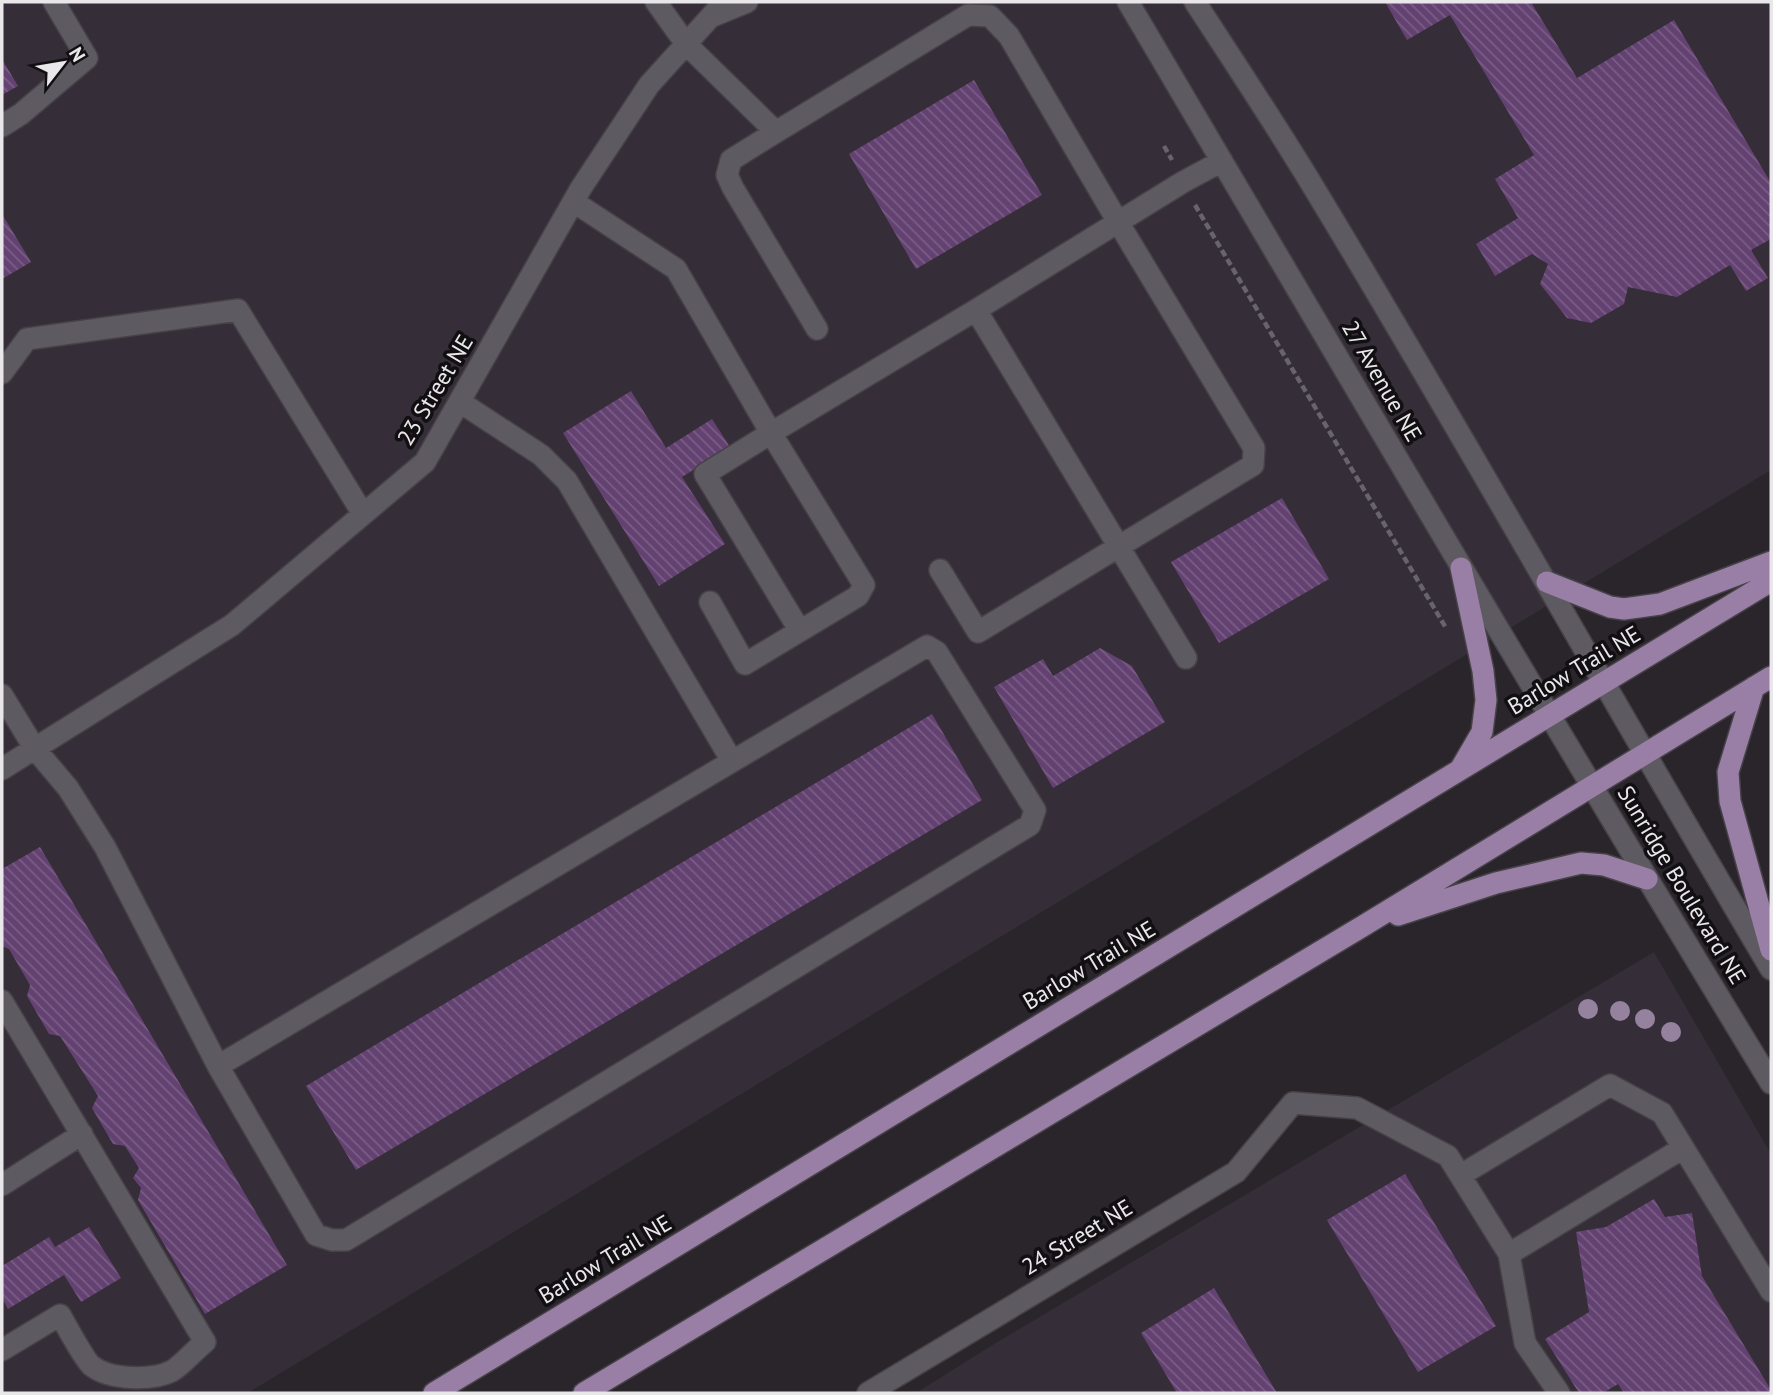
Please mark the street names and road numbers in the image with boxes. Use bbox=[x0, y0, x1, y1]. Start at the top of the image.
street label: 27 Avenue NE bbox=[1336, 315, 1429, 446]
street label: 23 Street NE bbox=[390, 329, 479, 450]
street label: Barlow Trail NE bbox=[1502, 619, 1645, 721]
street label: Sunridge Boulevard NE bbox=[1612, 780, 1753, 989]
street label: Barlow Trail NE bbox=[1017, 914, 1160, 1016]
street label: 24 Street NE bbox=[1016, 1192, 1137, 1281]
street label: Barlow Trail NE bbox=[533, 1208, 676, 1310]

